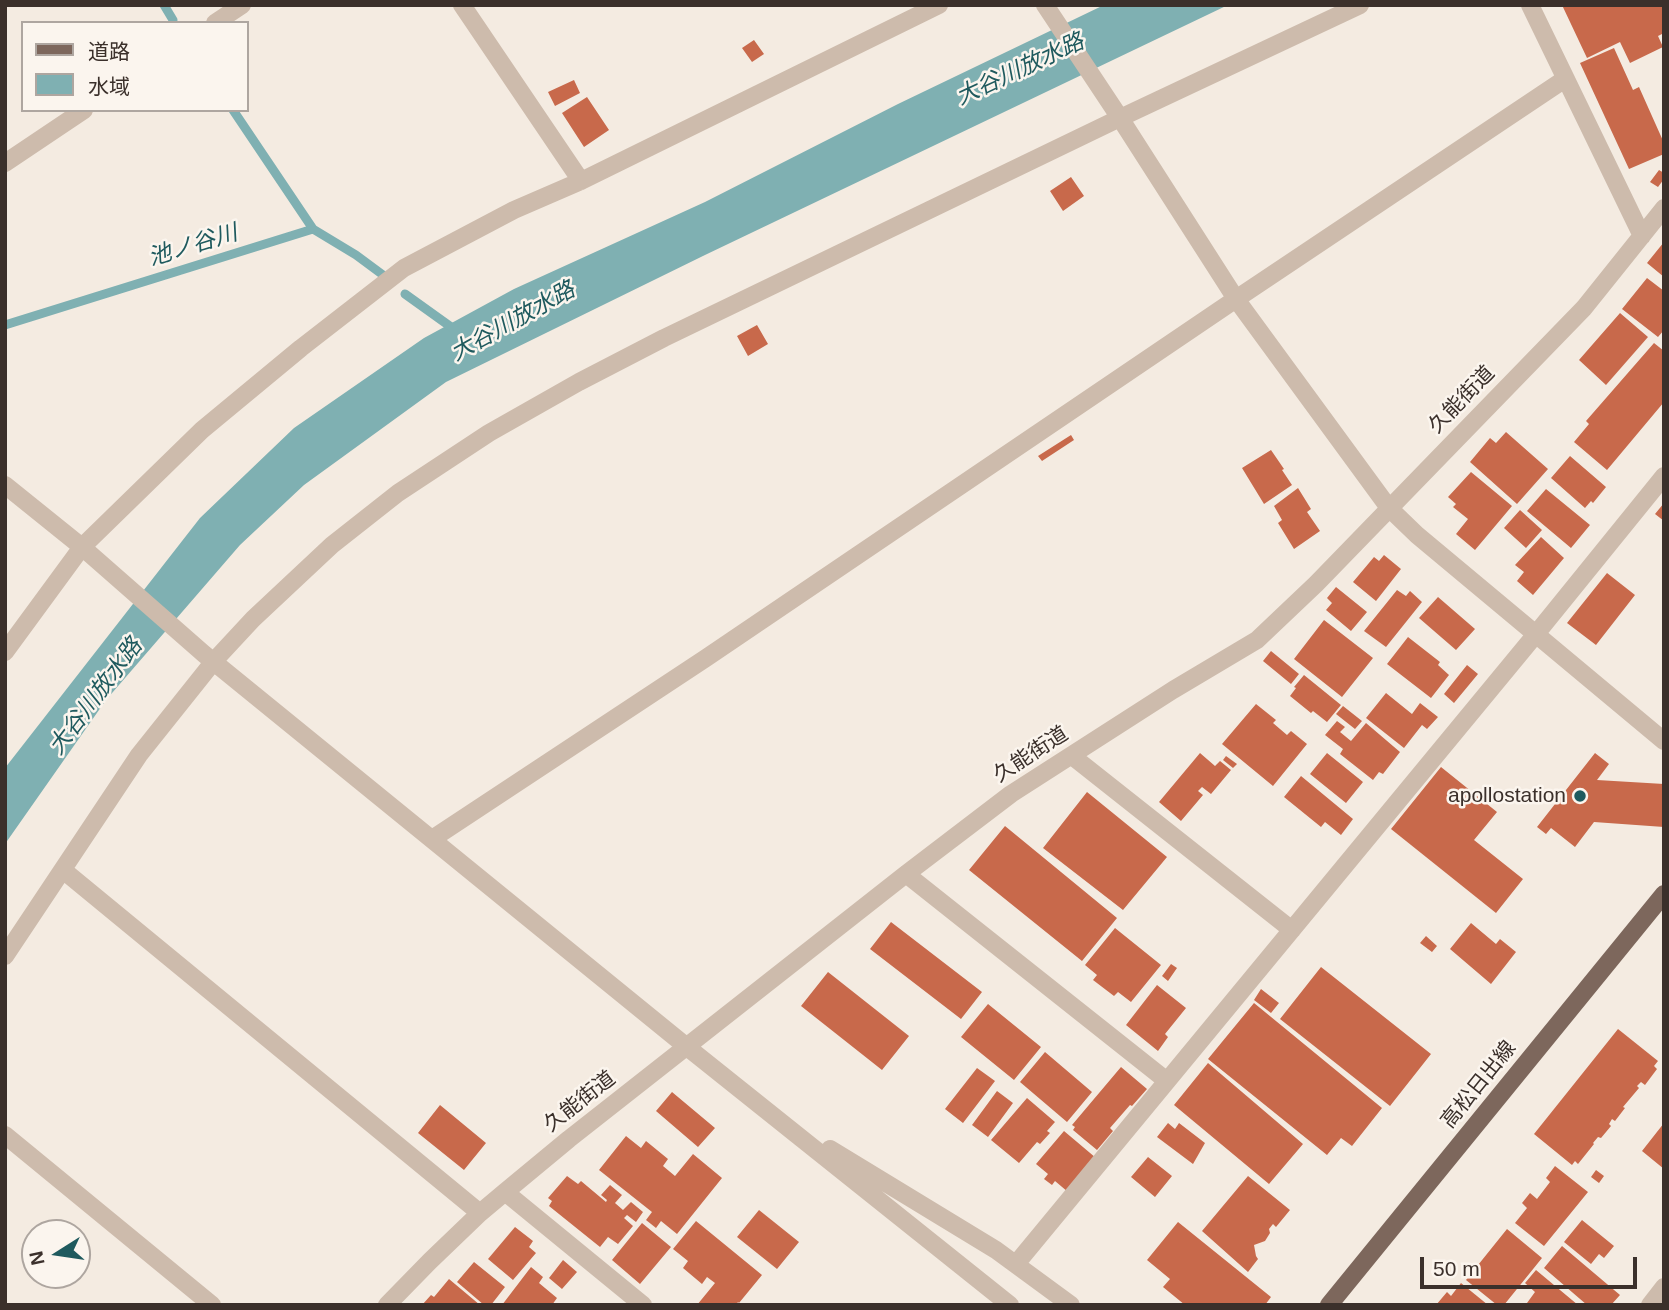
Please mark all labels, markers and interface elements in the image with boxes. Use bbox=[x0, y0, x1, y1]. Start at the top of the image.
legend bbox=[21, 21, 248, 112]
water label: 大谷川放水路 bbox=[952, 28, 1088, 112]
text: 道路 bbox=[88, 40, 130, 63]
text: 水域 bbox=[88, 75, 130, 98]
water label: 池ノ谷川 bbox=[145, 219, 241, 273]
water label: 大谷川放水路 bbox=[446, 276, 580, 368]
street label: 久能街道 bbox=[1424, 361, 1500, 439]
water label: 大谷川放水路 bbox=[43, 634, 149, 760]
street label: 久能街道 bbox=[989, 722, 1073, 788]
place label: apollostation bbox=[1448, 783, 1566, 809]
marker: apollostation bbox=[1572, 788, 1588, 804]
street label: 高松日出線 bbox=[1436, 1036, 1522, 1134]
street label: 久能街道 bbox=[539, 1066, 621, 1138]
north arrow bbox=[21, 1219, 91, 1289]
scale bar bbox=[1424, 1244, 1641, 1288]
text: N bbox=[25, 1249, 49, 1267]
text: 50 m bbox=[1433, 1257, 1480, 1280]

